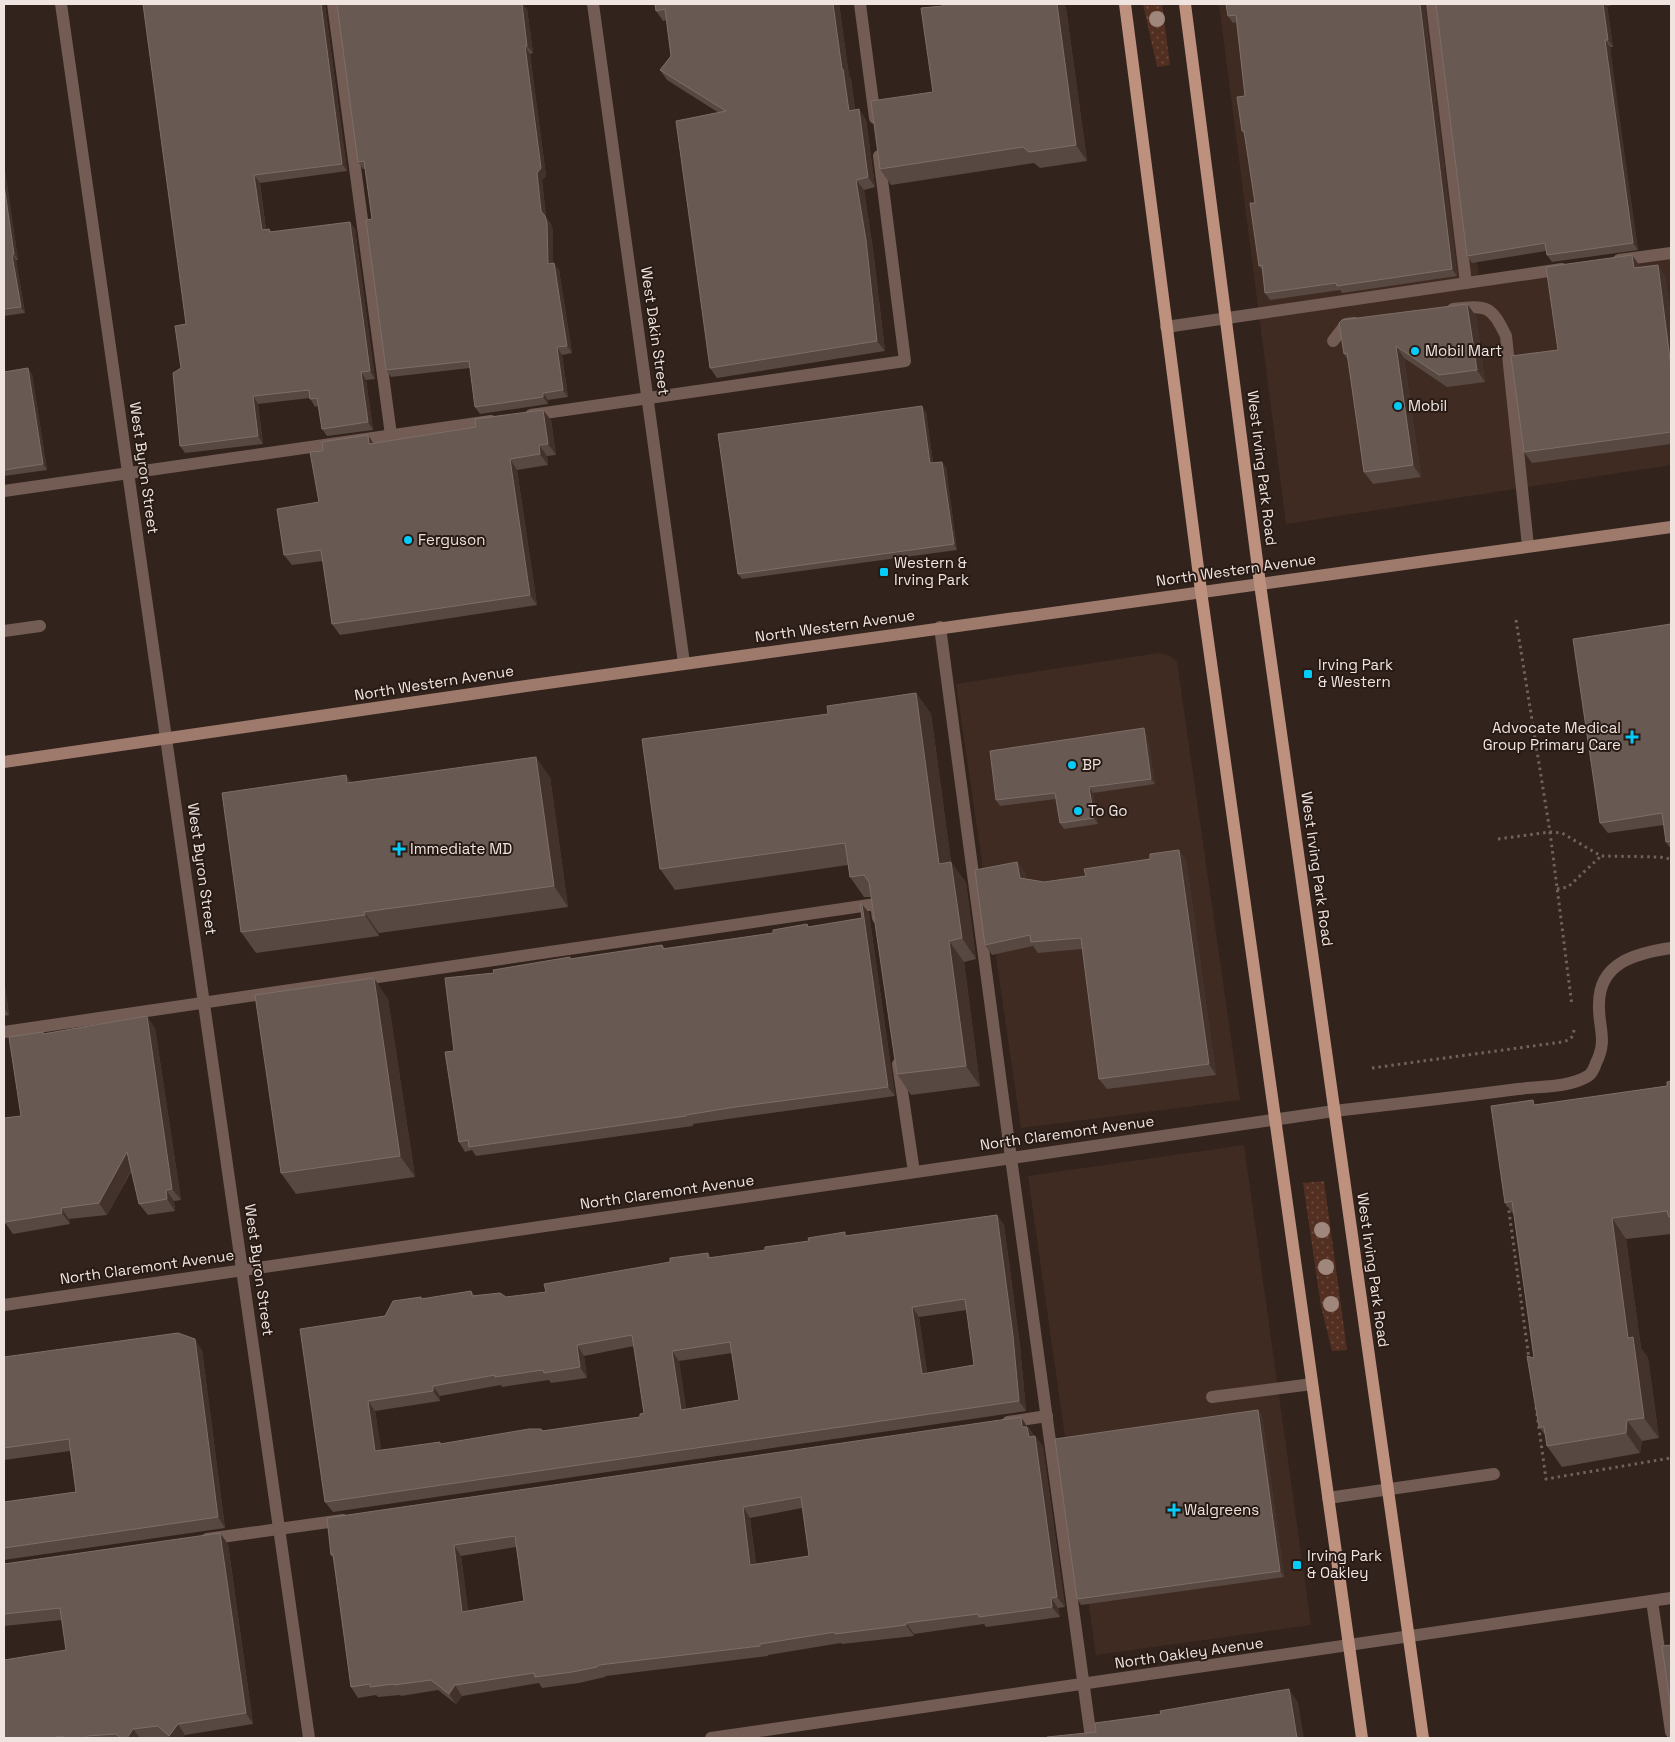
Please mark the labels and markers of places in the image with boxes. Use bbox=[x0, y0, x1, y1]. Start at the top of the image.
place label: Mobil Mart bbox=[1425, 341, 1502, 360]
marker: Mobil Mart bbox=[1409, 345, 1421, 357]
place label: Mobil bbox=[1408, 396, 1447, 415]
marker: Mobil bbox=[1392, 400, 1404, 412]
place label: Ferguson bbox=[418, 530, 485, 549]
marker: Ferguson bbox=[402, 534, 414, 546]
place label: Western & Irving Park bbox=[894, 553, 969, 589]
marker: Western & Irving Park bbox=[878, 566, 890, 578]
place label: Irving Park & Western bbox=[1318, 655, 1393, 691]
marker: Irving Park & Western bbox=[1302, 668, 1314, 680]
place label: Advocate Medical Group Primary Care bbox=[1483, 718, 1621, 754]
marker: Advocate Medical Group Primary Care bbox=[1625, 730, 1639, 744]
place label: BP bbox=[1082, 755, 1101, 774]
marker: BP bbox=[1066, 759, 1078, 771]
place label: To Go bbox=[1088, 801, 1128, 820]
marker: To Go bbox=[1072, 805, 1084, 817]
place label: Immediate MD bbox=[410, 839, 512, 858]
marker: Immediate MD bbox=[392, 842, 406, 856]
place label: Walgreens bbox=[1184, 1500, 1259, 1519]
marker: Walgreens bbox=[1168, 1504, 1180, 1516]
place label: Irving Park & Oakley bbox=[1307, 1546, 1382, 1582]
marker: Irving Park & Oakley bbox=[1291, 1559, 1303, 1571]

